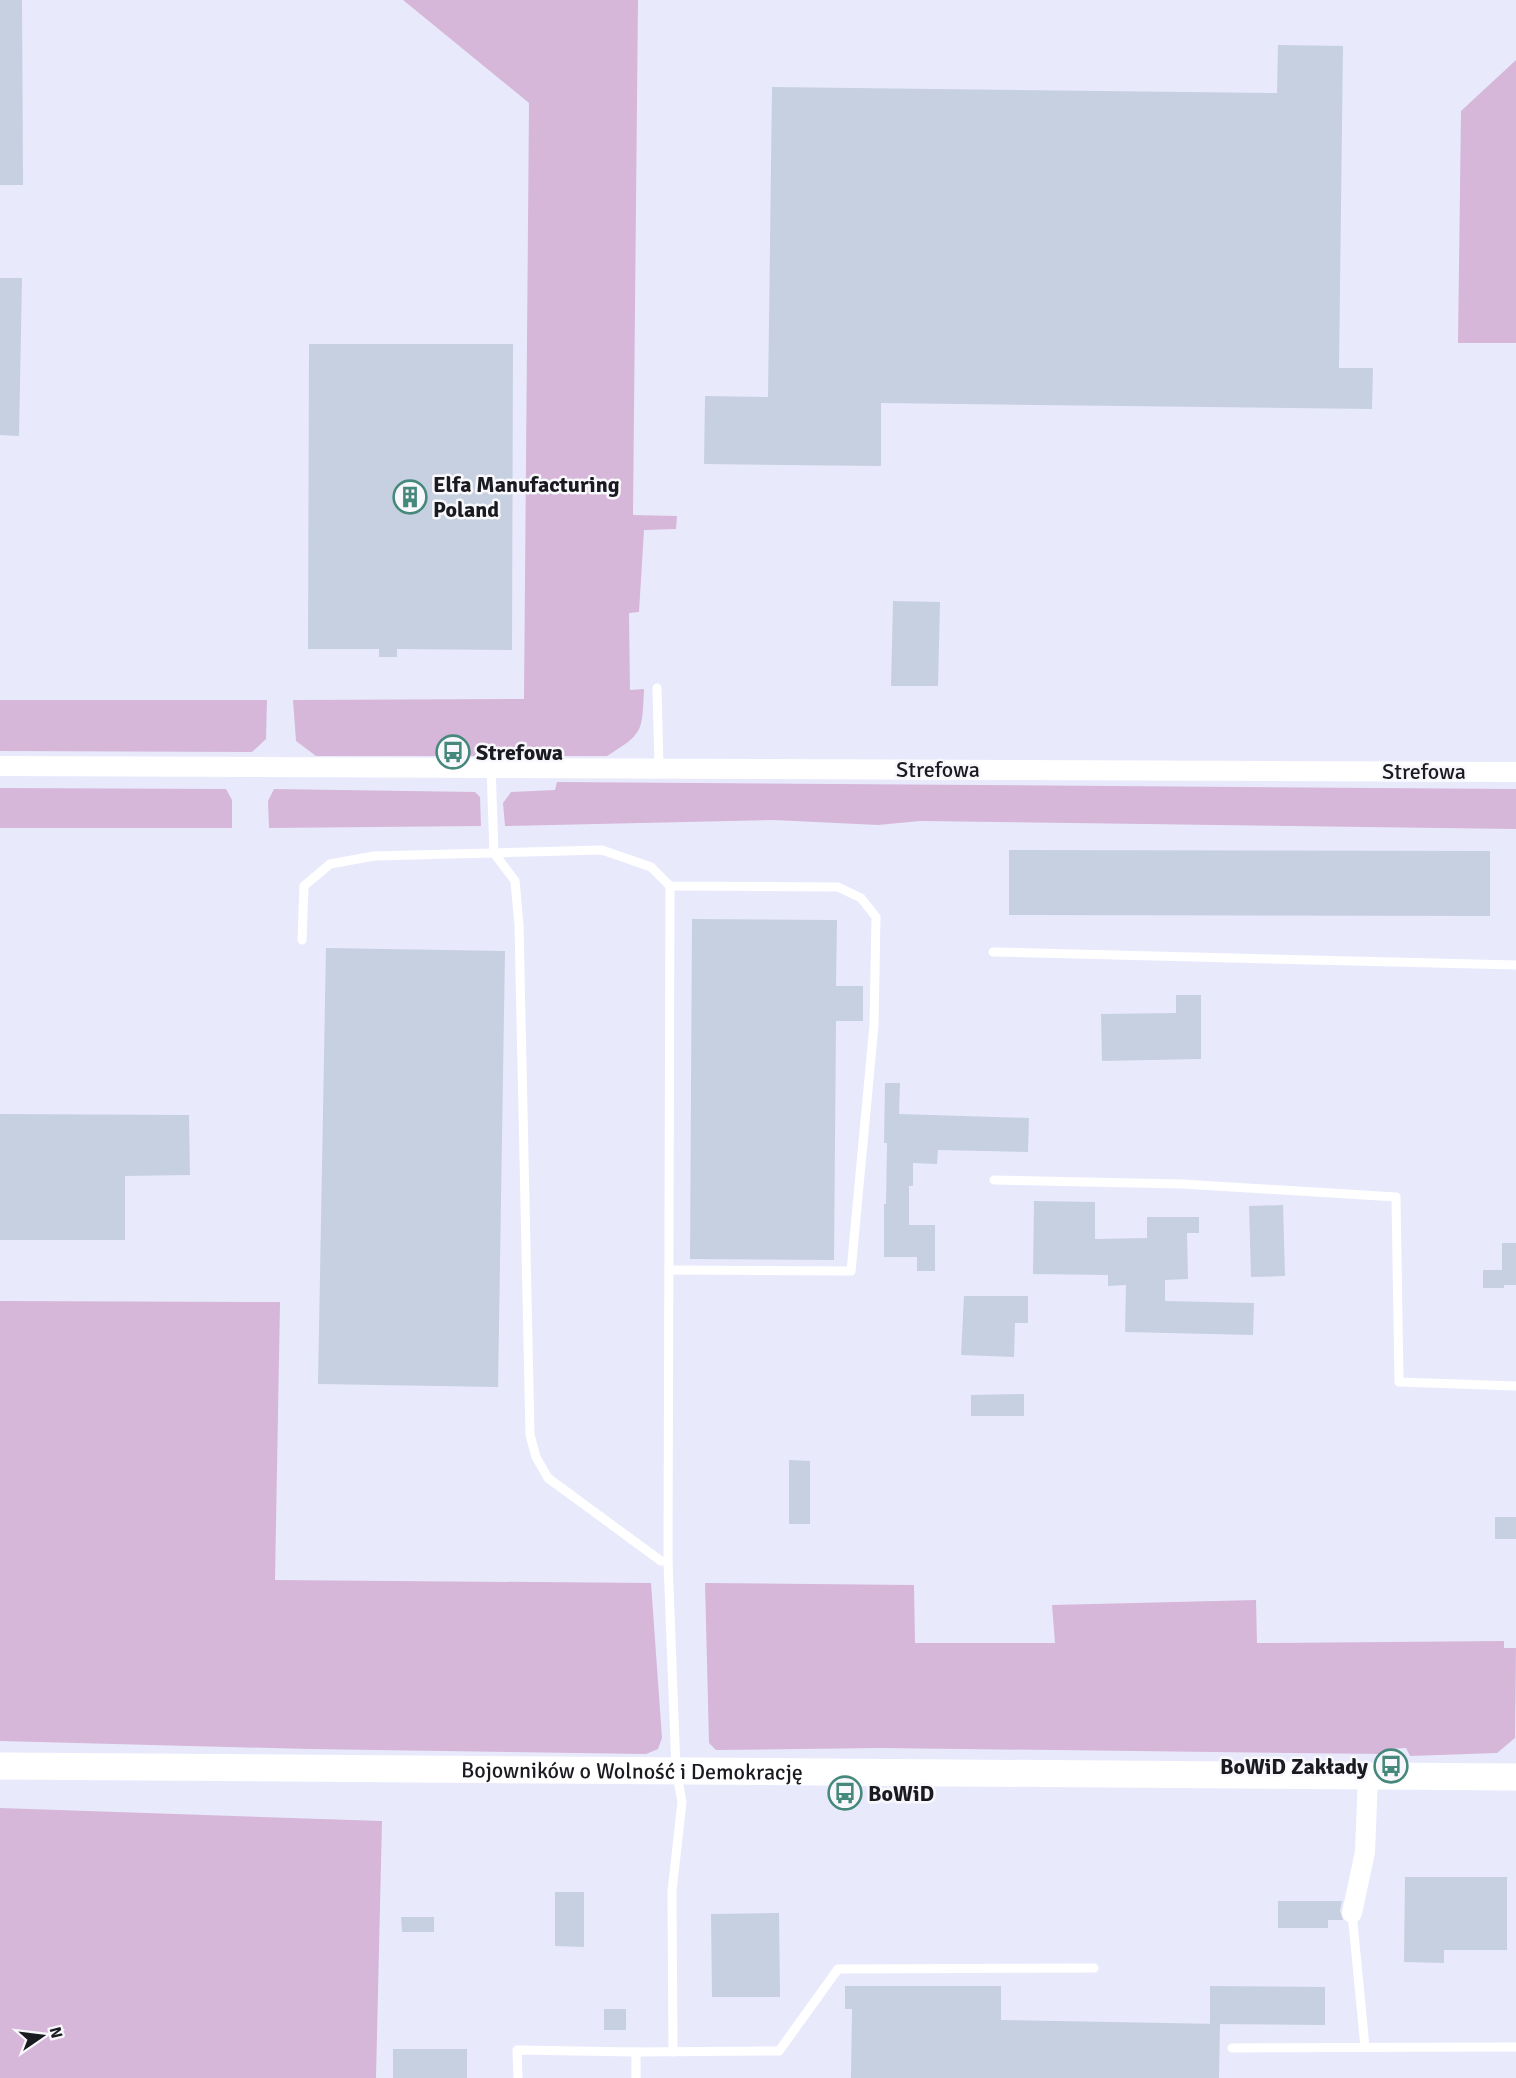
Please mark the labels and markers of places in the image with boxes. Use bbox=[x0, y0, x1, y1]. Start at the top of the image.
place label: Elfa Manufacturing Poland bbox=[433, 471, 620, 523]
building icon: Elfa Manufacturing Poland bbox=[392, 479, 428, 515]
bus stop icon: Strefowa bbox=[435, 734, 471, 770]
place label: Strefowa bbox=[476, 739, 563, 766]
bus stop icon: BoWiD Zakłady bbox=[1373, 1748, 1409, 1784]
place label: BoWiD Zakłady bbox=[1220, 1753, 1368, 1780]
bus stop icon: BoWiD bbox=[827, 1775, 863, 1811]
place label: BoWiD bbox=[868, 1780, 934, 1807]

